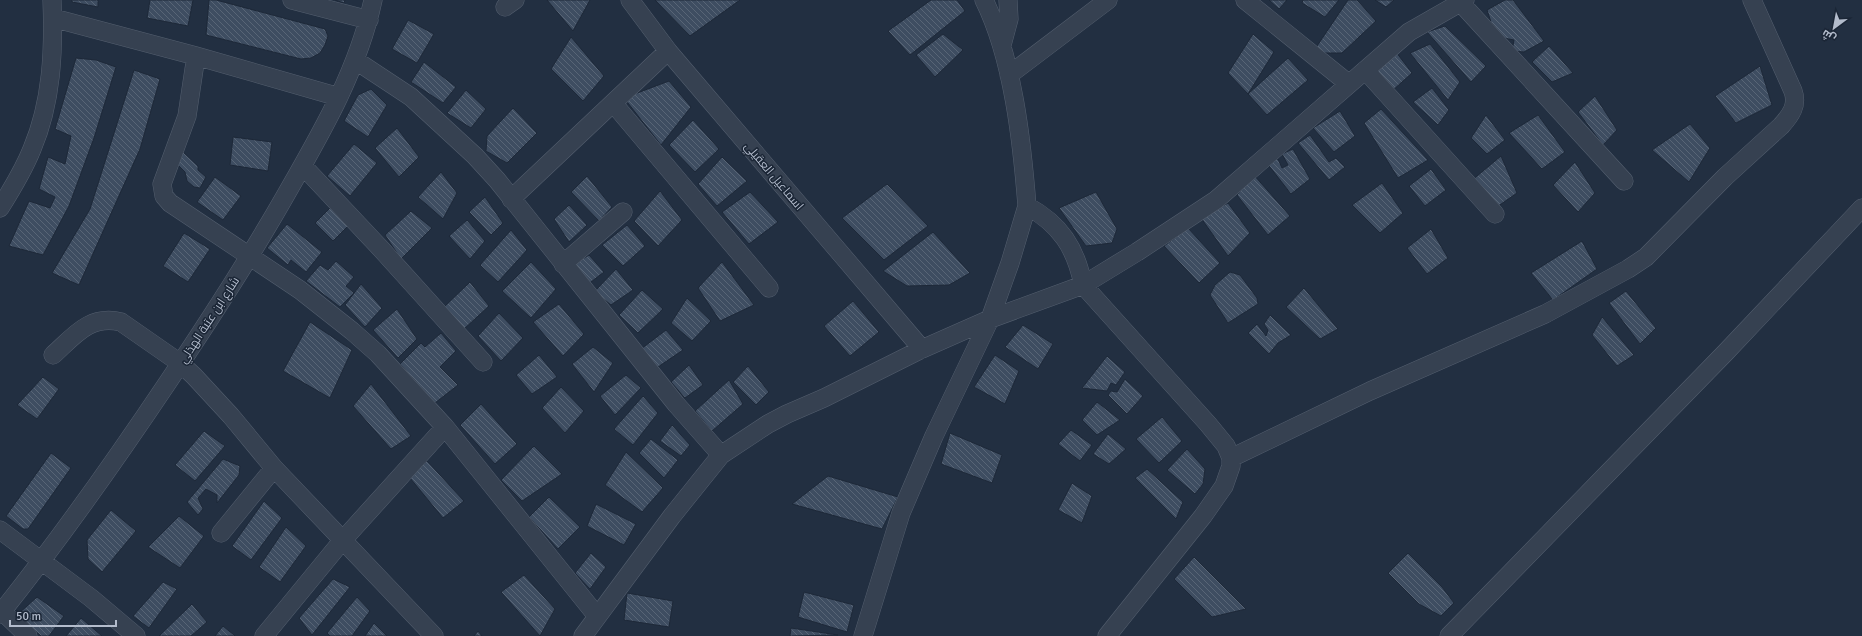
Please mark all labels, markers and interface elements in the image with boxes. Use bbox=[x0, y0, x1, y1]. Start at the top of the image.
north arrow bbox=[1814, 8, 1854, 48]
text: ش bbox=[1820, 27, 1838, 45]
street label: اسماعيل العقيلي bbox=[739, 139, 807, 215]
street label: شارع ابن عتبة الهذلي bbox=[176, 274, 245, 367]
scale bar bbox=[10, 602, 116, 628]
text: 50 m bbox=[16, 609, 41, 624]

